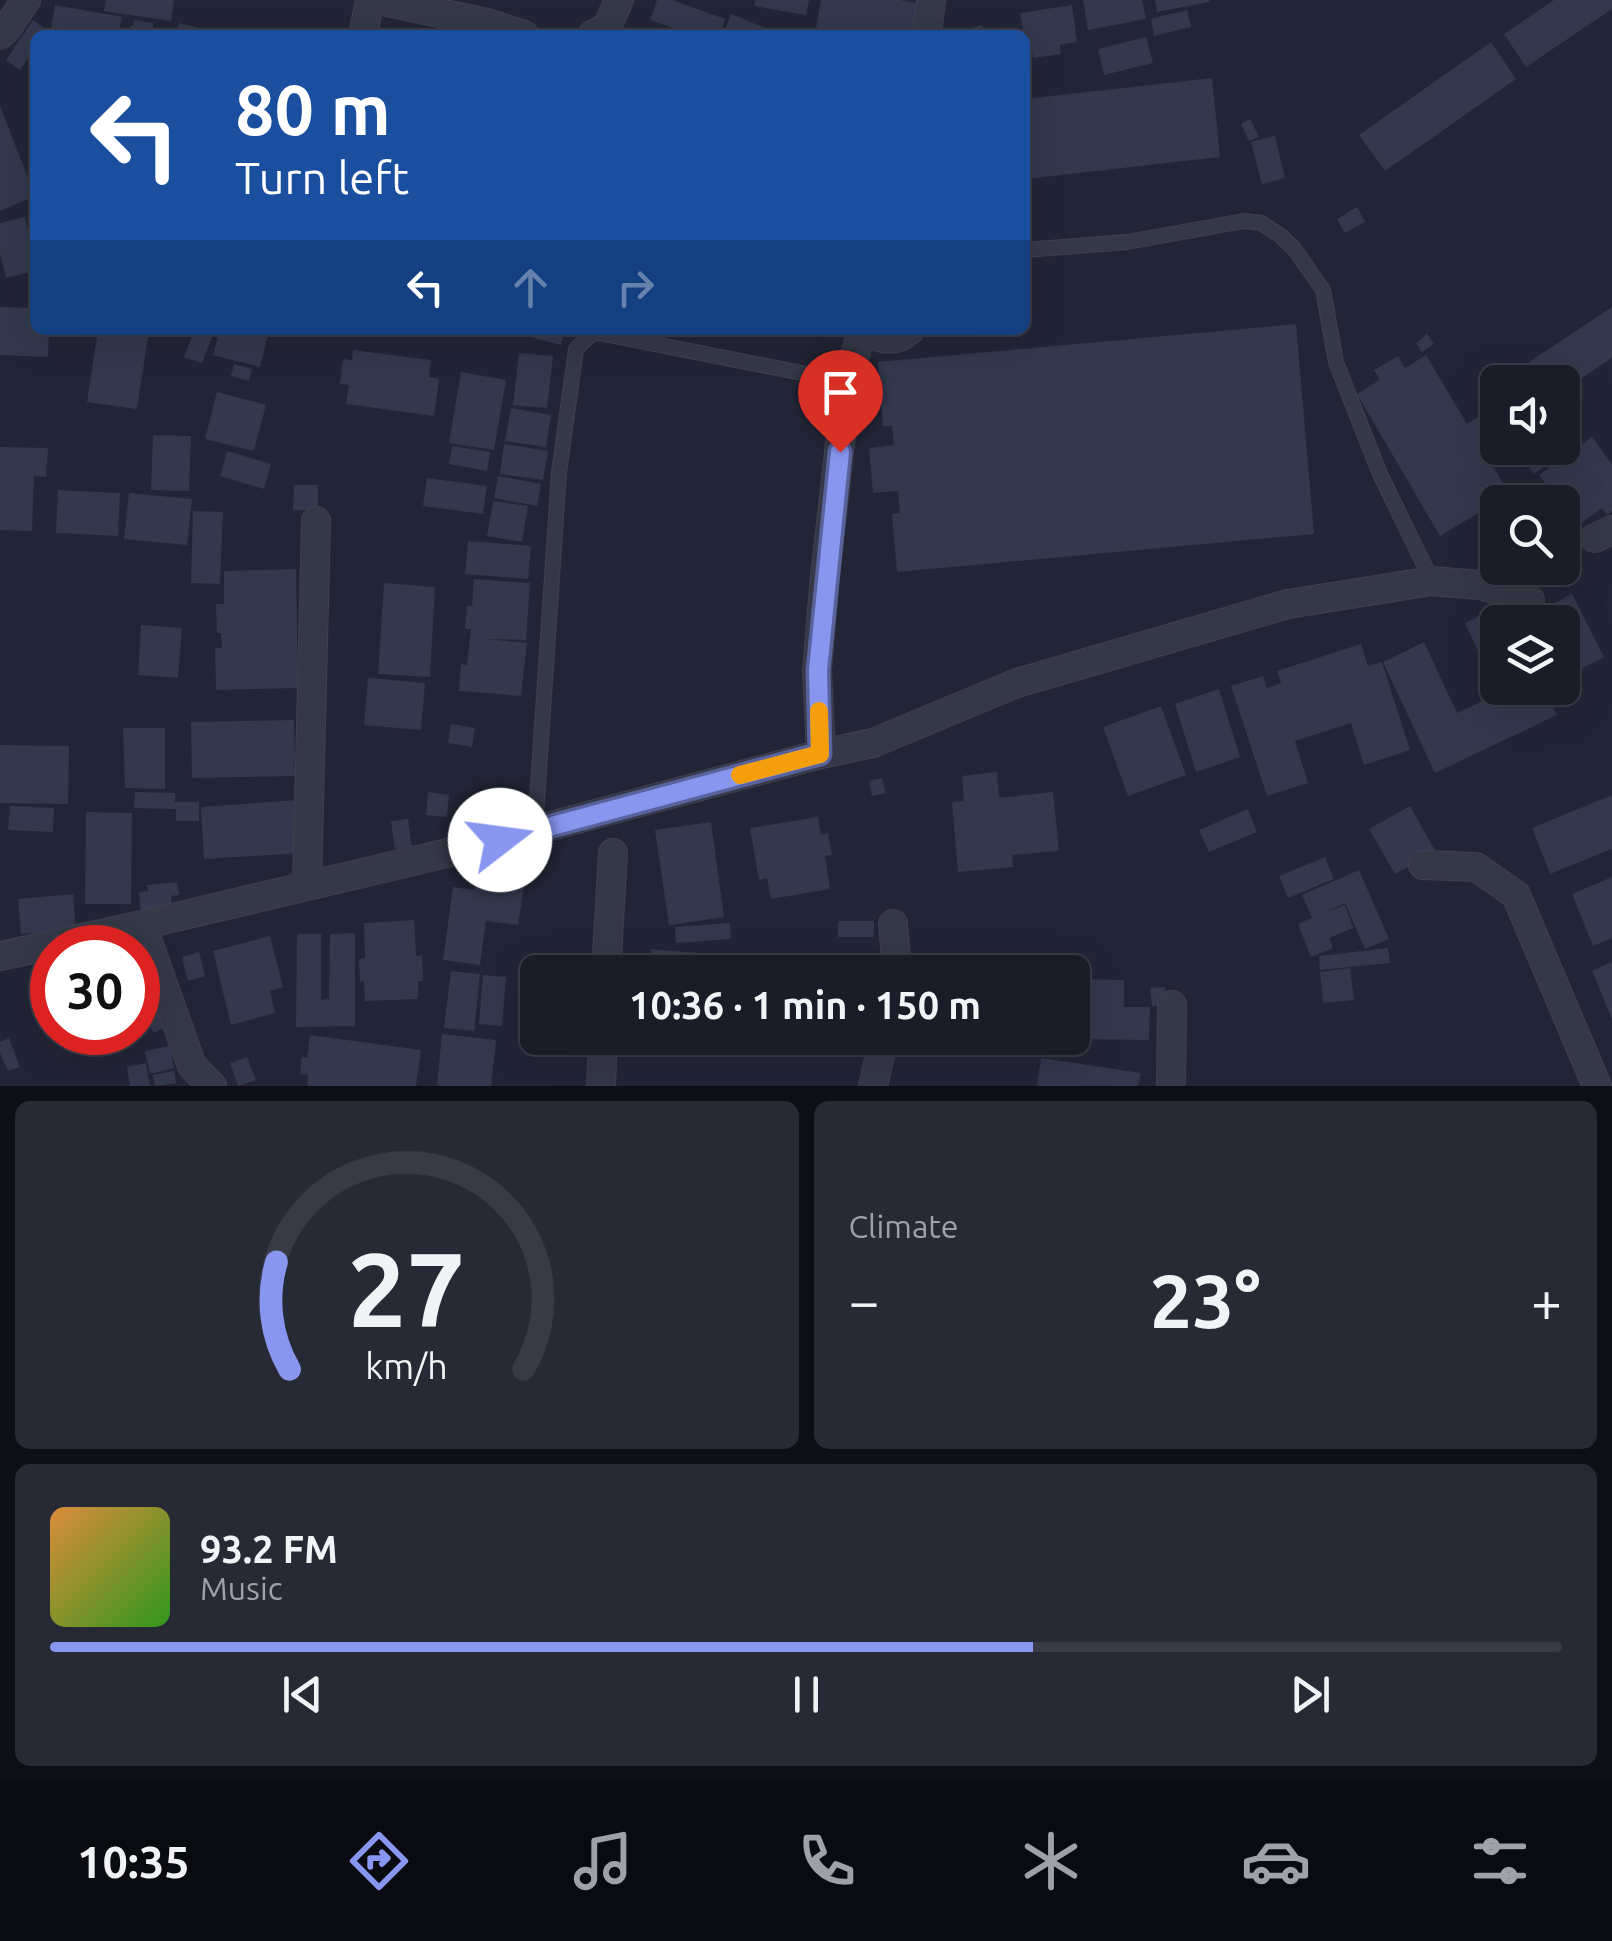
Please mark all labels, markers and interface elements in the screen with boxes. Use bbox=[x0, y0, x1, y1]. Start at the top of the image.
icon: left bbox=[70, 70, 200, 200]
text: 80 m bbox=[235, 70, 391, 148]
text: Turn left bbox=[235, 152, 409, 203]
icon: left bbox=[398, 260, 453, 315]
icon: ahead bbox=[503, 260, 558, 315]
icon: right bbox=[608, 260, 663, 315]
pin bbox=[798, 350, 883, 453]
icon: arrive bbox=[813, 365, 868, 420]
map controls bbox=[1480, 365, 1580, 705]
button: sound bbox=[1480, 365, 1580, 465]
button: search bbox=[1480, 485, 1580, 585]
button: layers bbox=[1480, 605, 1580, 705]
position arrow bbox=[448, 788, 552, 892]
speed limit sign: 30 bbox=[30, 925, 160, 1055]
text: 10:36 · 1 min · 150 m bbox=[629, 984, 981, 1026]
text: Climate bbox=[849, 1208, 959, 1244]
text: 27 bbox=[348, 1230, 465, 1347]
text: 23° bbox=[1150, 1258, 1261, 1342]
text: − bbox=[849, 1270, 880, 1331]
text: + bbox=[1531, 1270, 1562, 1331]
text: km/h bbox=[365, 1346, 448, 1386]
text: 93.2 FM bbox=[200, 1528, 338, 1570]
text: Music bbox=[200, 1570, 283, 1606]
icon: previous bbox=[275, 1667, 330, 1722]
icon: pause bbox=[779, 1667, 834, 1722]
icon: next bbox=[1283, 1667, 1338, 1722]
icon: directions bbox=[344, 1826, 414, 1896]
icon: music bbox=[568, 1826, 638, 1896]
icon: phone bbox=[792, 1826, 862, 1896]
icon: climate bbox=[1016, 1826, 1086, 1896]
icon: car bbox=[1241, 1826, 1311, 1896]
icon: filters bbox=[1465, 1826, 1535, 1896]
text: 10:35 bbox=[77, 1836, 190, 1887]

